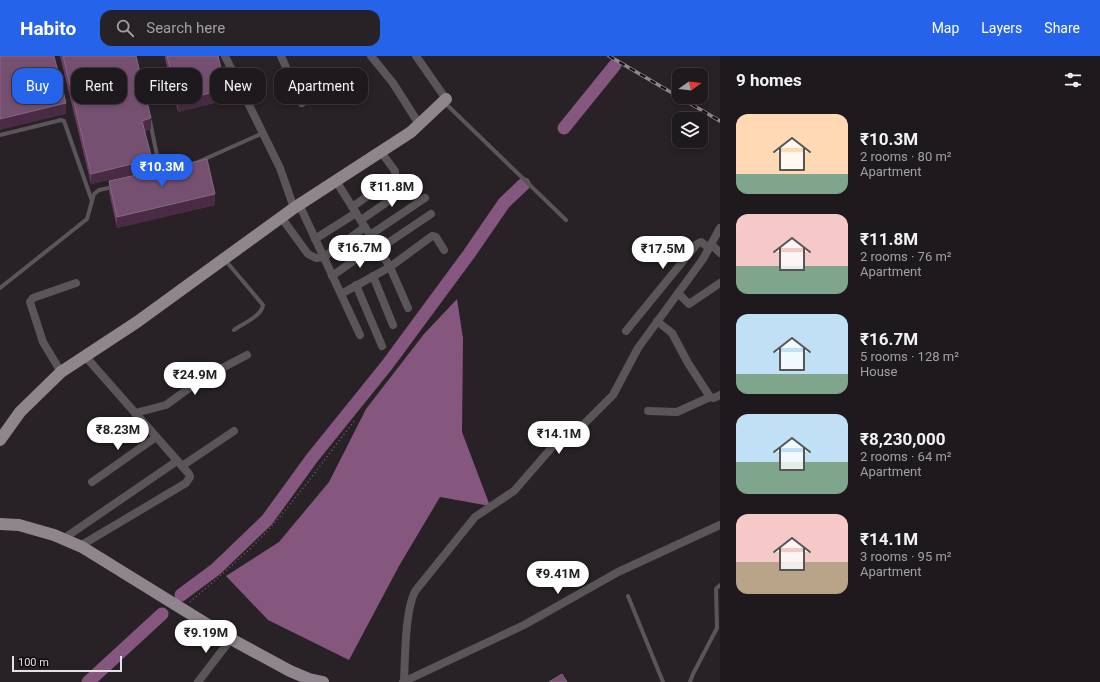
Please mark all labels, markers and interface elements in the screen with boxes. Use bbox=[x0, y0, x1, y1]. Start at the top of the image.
search box bbox=[100, 10, 380, 46]
text: Habito bbox=[20, 17, 76, 40]
icon: search bbox=[114, 17, 136, 39]
text: Search here bbox=[146, 19, 225, 37]
text: Map bbox=[932, 20, 959, 36]
text: Layers bbox=[981, 20, 1022, 36]
text: Share bbox=[1044, 20, 1080, 36]
chip: Buy bbox=[12, 68, 63, 104]
chip: Rent bbox=[71, 68, 127, 104]
chip: Filters bbox=[135, 68, 202, 104]
chip: New bbox=[210, 68, 266, 104]
chip: Apartment bbox=[274, 68, 368, 104]
north arrow bbox=[672, 68, 708, 104]
map controls bbox=[672, 68, 708, 148]
icon: filters bbox=[1062, 69, 1084, 91]
text: 9 homes bbox=[736, 70, 802, 90]
button: layers bbox=[672, 112, 708, 148]
text: ₹10.3M bbox=[860, 129, 918, 149]
icon: home bbox=[768, 130, 816, 178]
text: 2 rooms · 80 m² bbox=[860, 149, 952, 164]
pin: ₹10.3M bbox=[129, 154, 195, 188]
text: ₹10.3M bbox=[140, 159, 184, 174]
text: Apartment bbox=[860, 164, 922, 179]
pin: ₹11.8M bbox=[359, 174, 425, 208]
text: ₹11.8M bbox=[370, 179, 414, 194]
text: ₹11.8M bbox=[860, 229, 918, 249]
icon: home bbox=[768, 230, 816, 278]
pin: ₹16.7M bbox=[327, 235, 393, 269]
pin: ₹17.5M bbox=[630, 236, 696, 270]
text: ₹16.7M bbox=[338, 240, 382, 255]
text: ₹17.5M bbox=[641, 241, 685, 256]
text: 2 rooms · 76 m² bbox=[860, 249, 952, 264]
text: Apartment bbox=[860, 264, 922, 279]
text: ₹16.7M bbox=[860, 329, 918, 349]
icon: home bbox=[768, 330, 816, 378]
text: 5 rooms · 128 m² bbox=[860, 349, 959, 364]
pin: ₹24.9M bbox=[162, 362, 228, 396]
text: House bbox=[860, 364, 897, 379]
text: ₹24.9M bbox=[173, 367, 217, 382]
pin: ₹8.23M bbox=[85, 417, 151, 451]
pin: ₹14.1M bbox=[526, 421, 592, 455]
text: ₹8.23M bbox=[96, 422, 140, 437]
text: ₹14.1M bbox=[537, 426, 581, 441]
text: ₹8,230,000 bbox=[860, 429, 946, 449]
icon: home bbox=[768, 430, 816, 478]
text: 2 rooms · 64 m² bbox=[860, 449, 952, 464]
text: Apartment bbox=[860, 464, 922, 479]
text: ₹14.1M bbox=[860, 529, 918, 549]
icon: home bbox=[768, 530, 816, 578]
text: 3 rooms · 95 m² bbox=[860, 549, 952, 564]
pin: ₹9.41M bbox=[525, 561, 591, 595]
text: Apartment bbox=[860, 564, 922, 579]
text: ₹9.41M bbox=[536, 566, 580, 581]
pin: ₹9.19M bbox=[173, 620, 239, 654]
text: ₹9.19M bbox=[184, 625, 228, 640]
scale bar bbox=[12, 654, 122, 673]
text: 100 m bbox=[18, 656, 49, 669]

